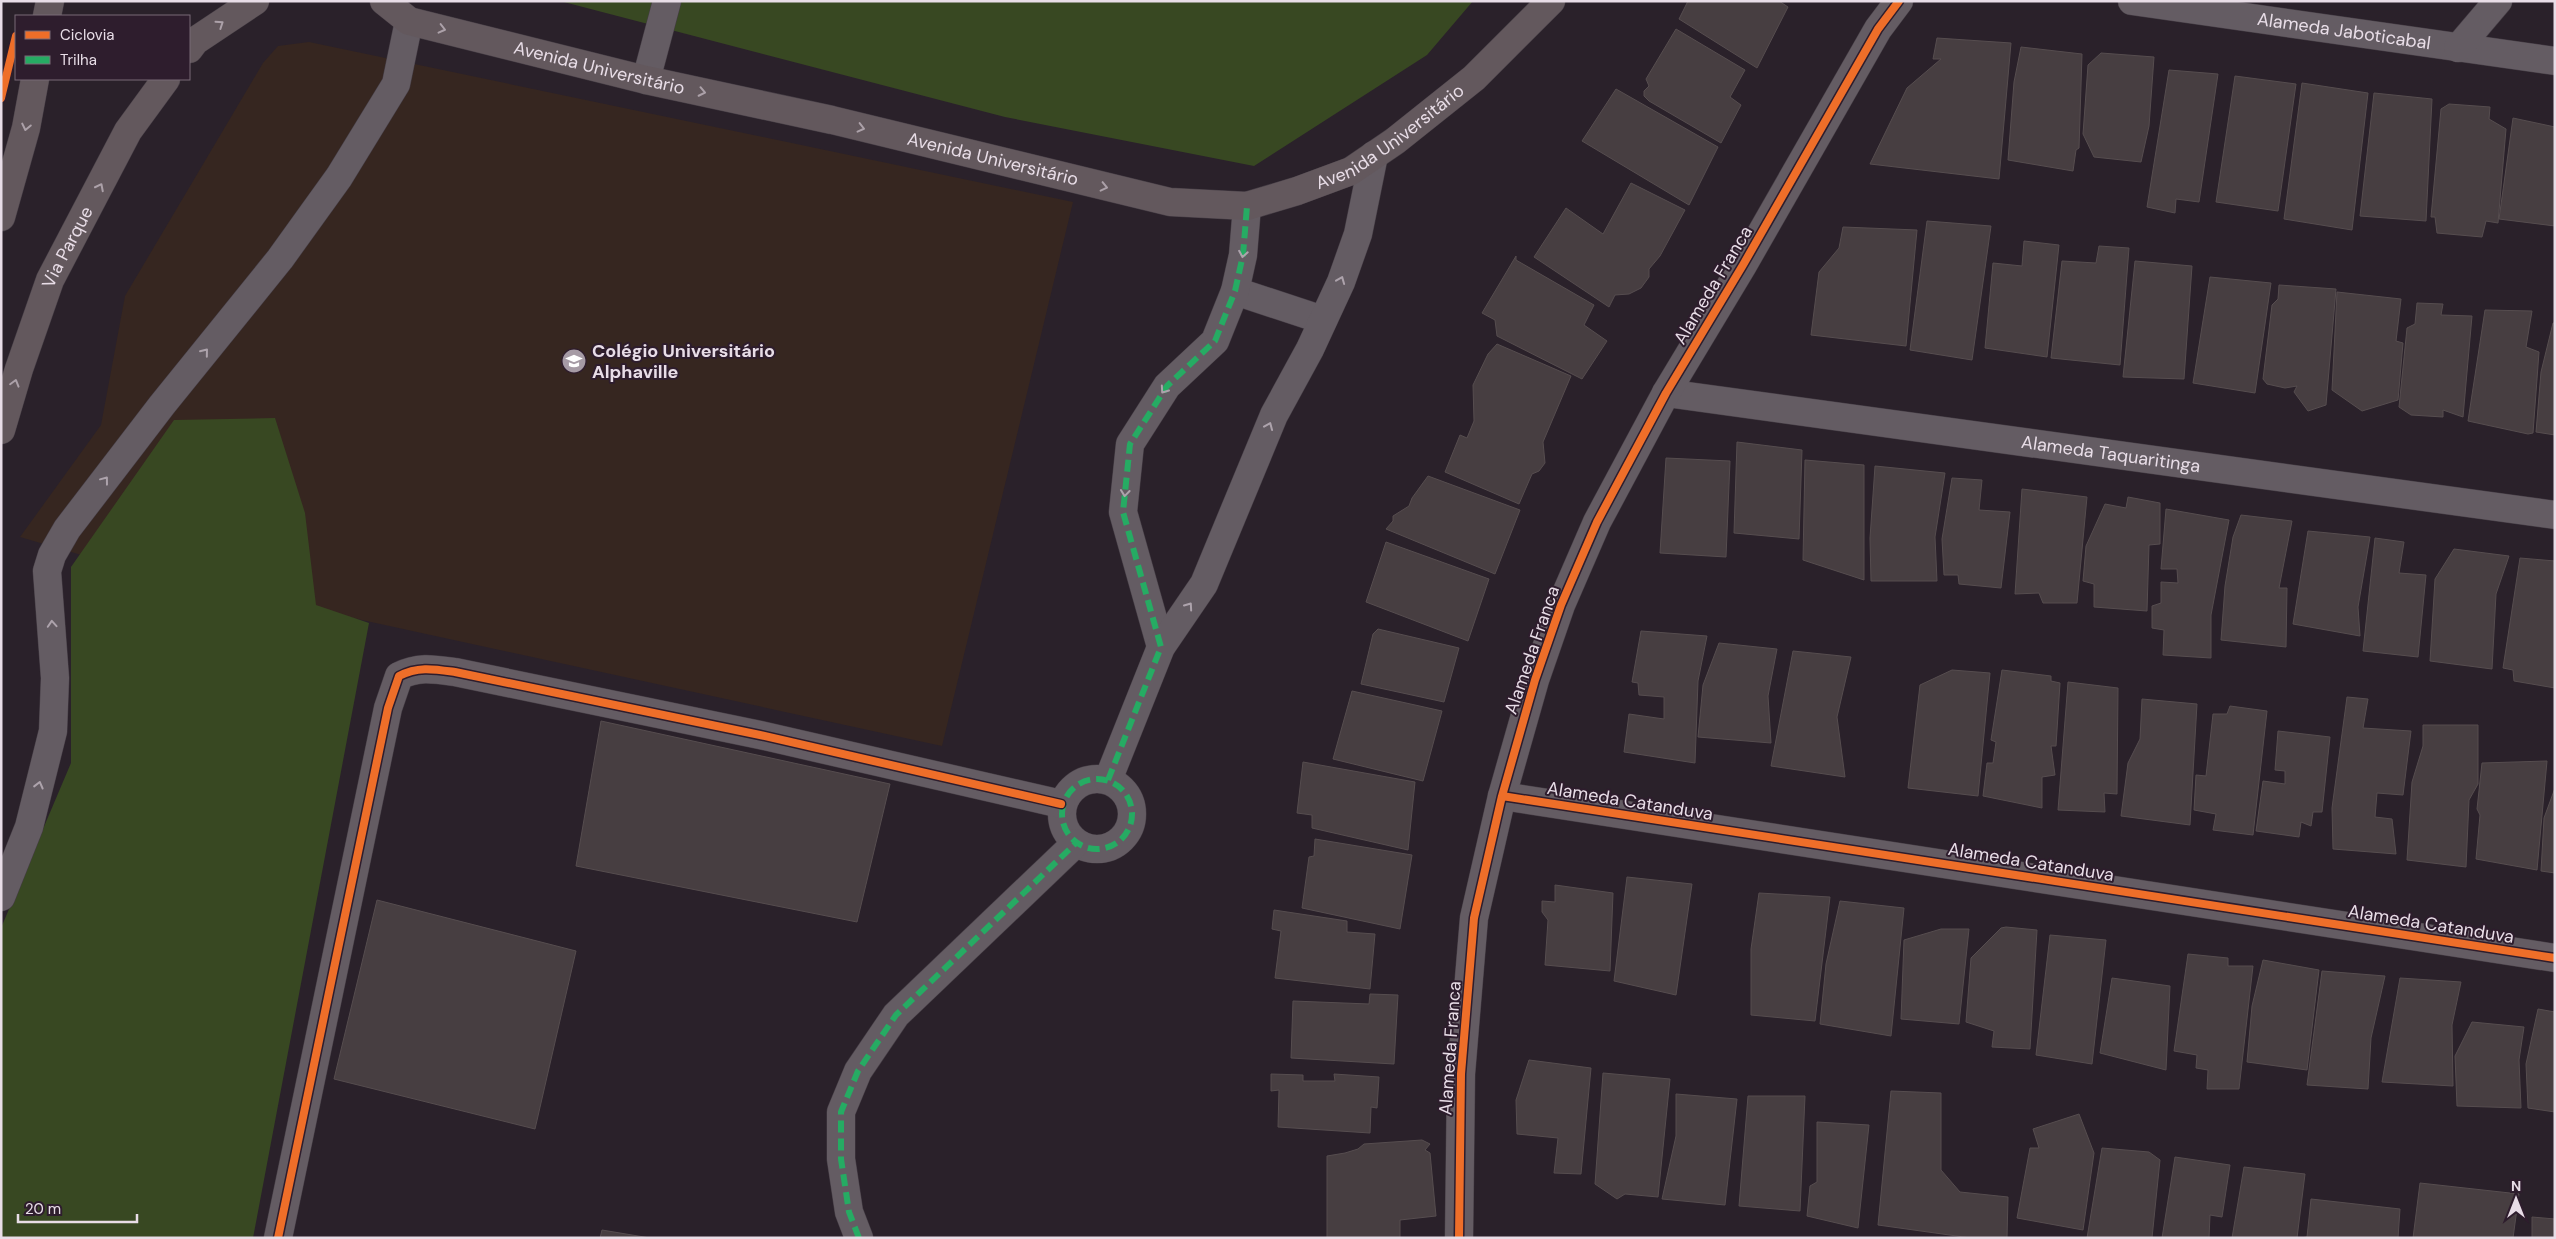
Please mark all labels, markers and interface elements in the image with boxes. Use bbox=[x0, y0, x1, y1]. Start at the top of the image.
street label: Alameda Jaboticabal bbox=[2256, 7, 2432, 55]
legend bbox=[15, 15, 190, 80]
one-way arrow bbox=[215, 21, 224, 30]
one-way arrow bbox=[438, 23, 447, 34]
text: Ciclovia bbox=[60, 25, 114, 45]
street label: Avenida Universitário bbox=[511, 36, 687, 100]
text: Trilha bbox=[60, 50, 97, 70]
street label: Avenida Universitário bbox=[1312, 79, 1469, 195]
one-way arrow bbox=[698, 86, 707, 97]
one-way arrow bbox=[21, 122, 32, 131]
one-way arrow bbox=[856, 122, 864, 132]
street label: Avenida Universitário bbox=[905, 127, 1081, 191]
one-way arrow bbox=[1099, 181, 1108, 192]
one-way arrow bbox=[94, 183, 104, 192]
street label: Via Parque bbox=[36, 202, 98, 291]
street label: Alameda Franca bbox=[1668, 221, 1758, 349]
one-way arrow bbox=[1238, 250, 1248, 258]
one-way arrow bbox=[1335, 277, 1345, 285]
place label: Colégio Universitário Alphaville bbox=[592, 339, 775, 384]
one-way arrow bbox=[199, 348, 208, 357]
school or university icon: Colégio Universitário Alphaville bbox=[561, 348, 587, 374]
one-way arrow bbox=[9, 379, 19, 387]
one-way arrow bbox=[1162, 384, 1170, 393]
one-way arrow bbox=[1263, 422, 1274, 431]
street label: Alameda Taquaritinga bbox=[2020, 430, 2202, 478]
one-way arrow bbox=[99, 476, 108, 486]
one-way arrow bbox=[1120, 489, 1131, 497]
street label: Alameda Franca bbox=[1499, 583, 1565, 717]
one-way arrow bbox=[1183, 603, 1192, 612]
one-way arrow bbox=[46, 620, 57, 628]
street label: Alameda Catanduva bbox=[1545, 776, 1715, 826]
one-way arrow bbox=[33, 781, 44, 790]
street label: Alameda Catanduva bbox=[1946, 837, 2116, 887]
street label: Alameda Catanduva bbox=[2346, 899, 2516, 949]
street label: Alameda Franca bbox=[1433, 980, 1467, 1116]
north arrow bbox=[2491, 1174, 2541, 1224]
text: N bbox=[2511, 1177, 2521, 1195]
scale bar bbox=[18, 1192, 136, 1224]
text: 20 m bbox=[25, 1199, 61, 1219]

